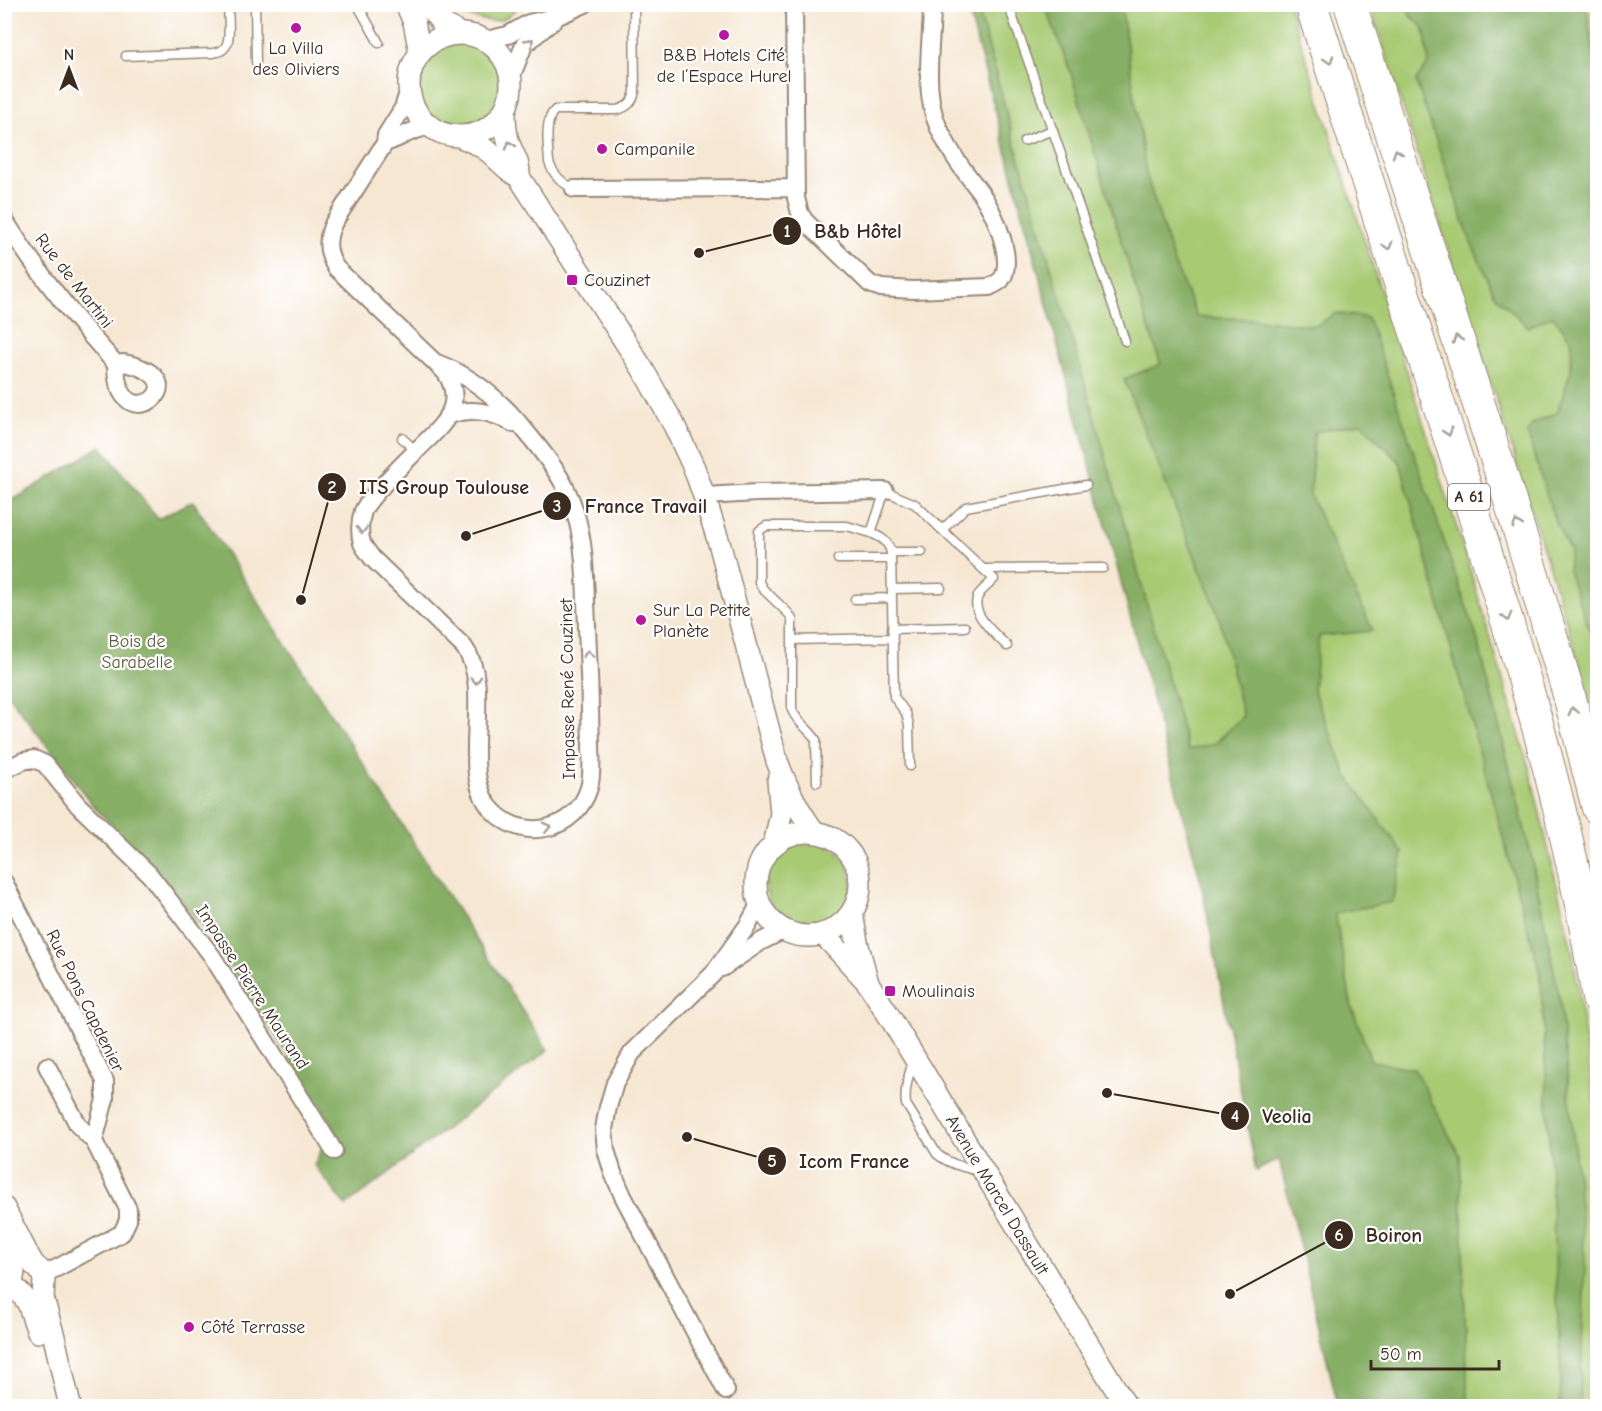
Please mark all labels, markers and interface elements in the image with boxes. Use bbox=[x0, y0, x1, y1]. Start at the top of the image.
marker: La Villa des Oliviers bbox=[289, 21, 303, 35]
marker: B&B Hotels Cité de l’Espace Hurel bbox=[717, 28, 731, 42]
place label: La Villa des Oliviers bbox=[253, 38, 339, 80]
one-way arrow bbox=[522, 38, 533, 49]
north arrow bbox=[39, 39, 99, 99]
place label: B&B Hotels Cité de l’Espace Hurel bbox=[657, 45, 791, 87]
text: N bbox=[64, 46, 74, 64]
one-way arrow bbox=[1321, 54, 1334, 65]
place label: Campanile bbox=[614, 139, 695, 160]
one-way arrow bbox=[504, 140, 517, 151]
marker: Campanile bbox=[595, 142, 609, 156]
one-way arrow bbox=[1392, 148, 1405, 159]
callout: B&b Hôtel bbox=[772, 212, 914, 250]
text: B&b Hôtel bbox=[814, 220, 902, 243]
text: 1 bbox=[783, 221, 791, 242]
street label: Rue de Martini bbox=[31, 229, 117, 333]
one-way arrow bbox=[1381, 240, 1393, 251]
place label: Couzinet bbox=[584, 270, 651, 291]
marker: Couzinet bbox=[565, 273, 579, 287]
one-way arrow bbox=[1452, 334, 1464, 345]
one-way arrow bbox=[1441, 426, 1453, 437]
callout: ITS Group Toulouse bbox=[317, 468, 541, 506]
text: ITS Group Toulouse bbox=[359, 476, 529, 499]
text: 2 bbox=[328, 477, 337, 498]
road number: A 61 bbox=[1448, 484, 1490, 510]
callout: France Travail bbox=[542, 487, 719, 525]
text: France Travail bbox=[585, 495, 707, 518]
text: 3 bbox=[553, 496, 561, 517]
one-way arrow bbox=[1512, 519, 1524, 530]
one-way arrow bbox=[356, 525, 368, 534]
street label: Impasse René Couzinet bbox=[556, 597, 580, 780]
place label: Sur La Petite Planète bbox=[653, 600, 751, 642]
one-way arrow bbox=[1499, 612, 1512, 622]
marker: Sur La Petite Planète bbox=[634, 613, 648, 627]
park label: Bois de Sarabelle bbox=[102, 631, 172, 673]
one-way arrow bbox=[582, 649, 595, 658]
one-way arrow bbox=[469, 676, 482, 685]
one-way arrow bbox=[1567, 706, 1580, 716]
one-way arrow bbox=[542, 822, 552, 835]
street label: Impasse Pierre Maurand bbox=[191, 901, 313, 1073]
street label: Rue Pons Capdenier bbox=[41, 926, 129, 1076]
place label: Moulinais bbox=[902, 981, 975, 1002]
marker: Moulinais bbox=[883, 984, 897, 998]
callout: Veolia bbox=[1220, 1097, 1323, 1135]
text: Veolia bbox=[1262, 1105, 1312, 1128]
text: 4 bbox=[1231, 1106, 1239, 1127]
street label: Avenue Marcel Dassault bbox=[941, 1111, 1053, 1279]
callout: Icom France bbox=[757, 1142, 921, 1180]
text: Icom France bbox=[799, 1150, 909, 1173]
text: 5 bbox=[767, 1151, 777, 1172]
callout: Boiron bbox=[1324, 1216, 1434, 1254]
text: Boiron bbox=[1366, 1224, 1422, 1247]
text: 6 bbox=[1334, 1225, 1344, 1246]
place label: Côté Terrasse bbox=[201, 1317, 305, 1338]
marker: Côté Terrasse bbox=[182, 1320, 196, 1334]
scale bar bbox=[1371, 1333, 1498, 1371]
text: 50 m bbox=[1380, 1344, 1422, 1365]

